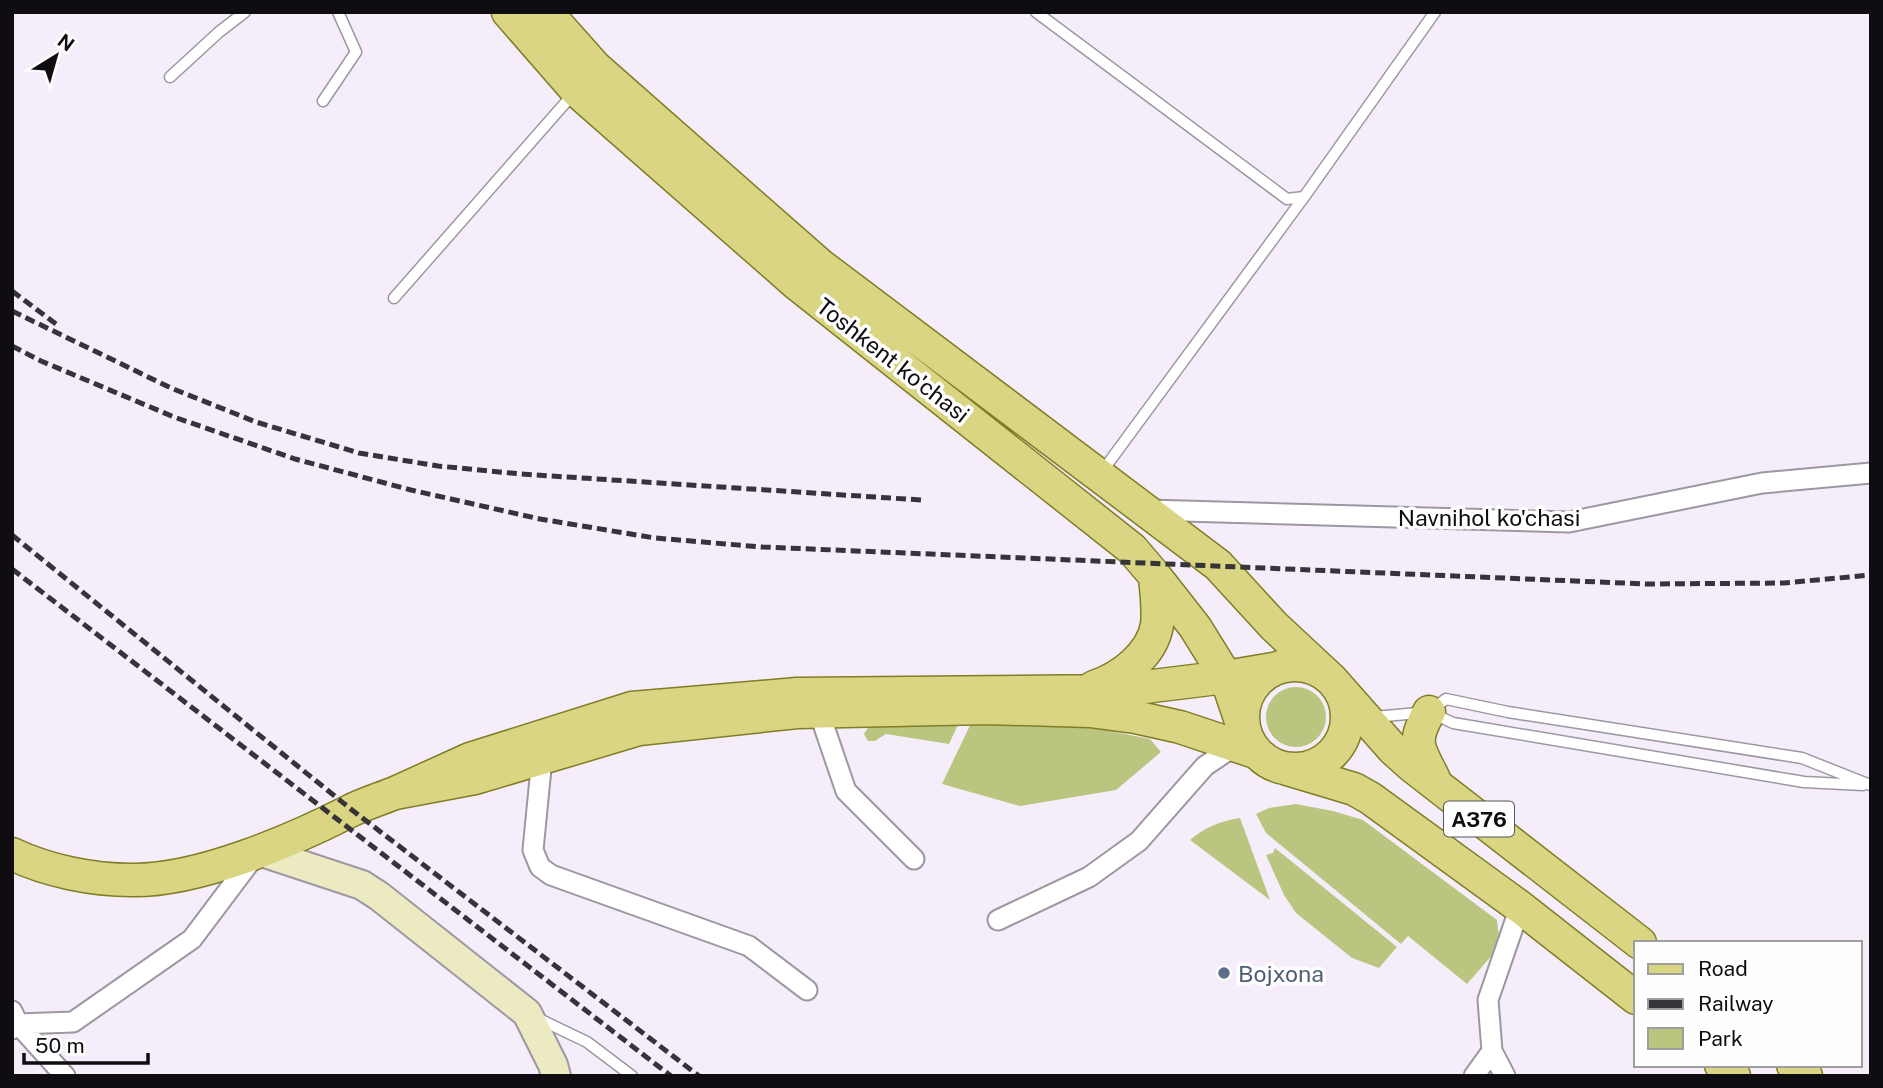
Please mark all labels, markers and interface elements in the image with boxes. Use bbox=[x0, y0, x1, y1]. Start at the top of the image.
north arrow bbox=[21, 21, 91, 91]
text: N bbox=[54, 29, 79, 56]
street label: Toshkent ko'chasi bbox=[811, 292, 975, 428]
street label: Navnihol ko'chasi bbox=[1398, 504, 1580, 531]
road number: A376 bbox=[1444, 802, 1514, 836]
legend bbox=[1634, 941, 1862, 1067]
text: Road bbox=[1698, 956, 1748, 981]
place label: Bojxona bbox=[1238, 960, 1324, 987]
marker: Bojxona bbox=[1216, 965, 1232, 981]
text: Railway bbox=[1698, 991, 1774, 1016]
scale bar bbox=[24, 1021, 149, 1066]
text: Park bbox=[1698, 1026, 1743, 1051]
text: 50 m bbox=[35, 1033, 85, 1058]

